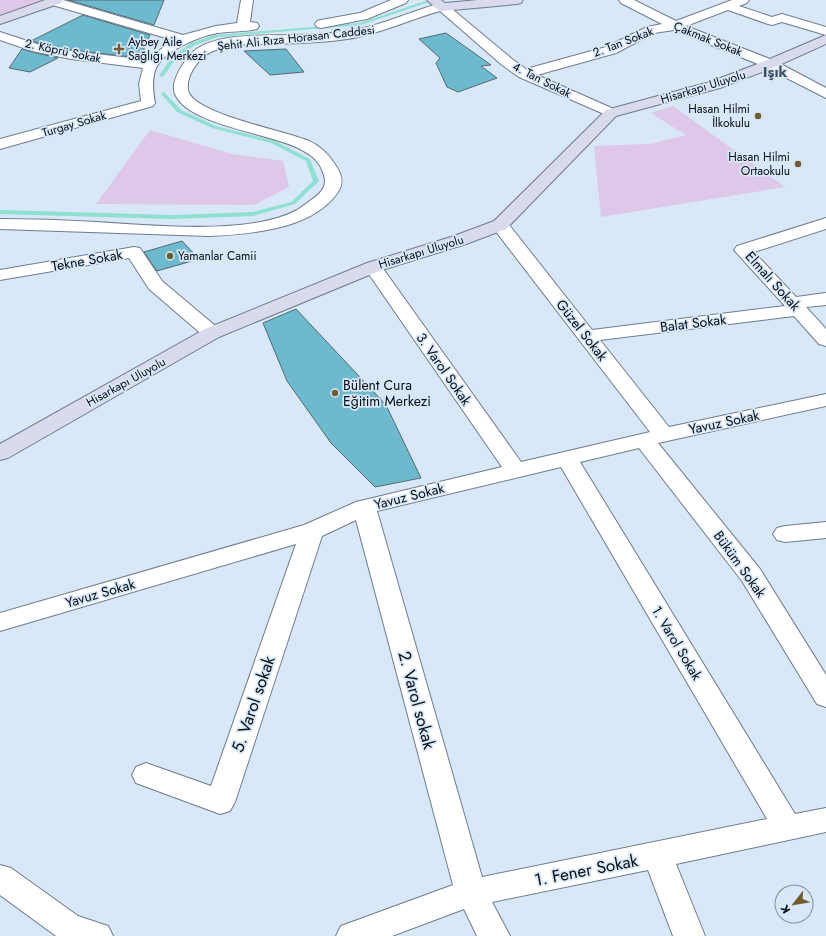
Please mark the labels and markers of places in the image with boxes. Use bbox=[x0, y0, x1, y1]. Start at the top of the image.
place label: Aybey Aile Sağlığı Merkezi bbox=[128, 33, 206, 65]
marker: Aybey Aile Sağlığı Merkezi bbox=[113, 43, 125, 55]
place label: Hasan Hilmi İlkokulu bbox=[688, 100, 750, 132]
marker: Hasan Hilmi İlkokulu bbox=[753, 111, 763, 121]
place label: Hasan Hilmi Ortaokulu bbox=[728, 148, 790, 180]
marker: Hasan Hilmi Ortaokulu bbox=[793, 159, 803, 169]
place label: Yamanlar Camii bbox=[178, 247, 257, 265]
marker: Yamanlar Camii bbox=[165, 251, 175, 261]
place label: Bülent Cura Eğitim Merkezi bbox=[343, 375, 431, 411]
marker: Bülent Cura Eğitim Merkezi bbox=[330, 388, 340, 398]

